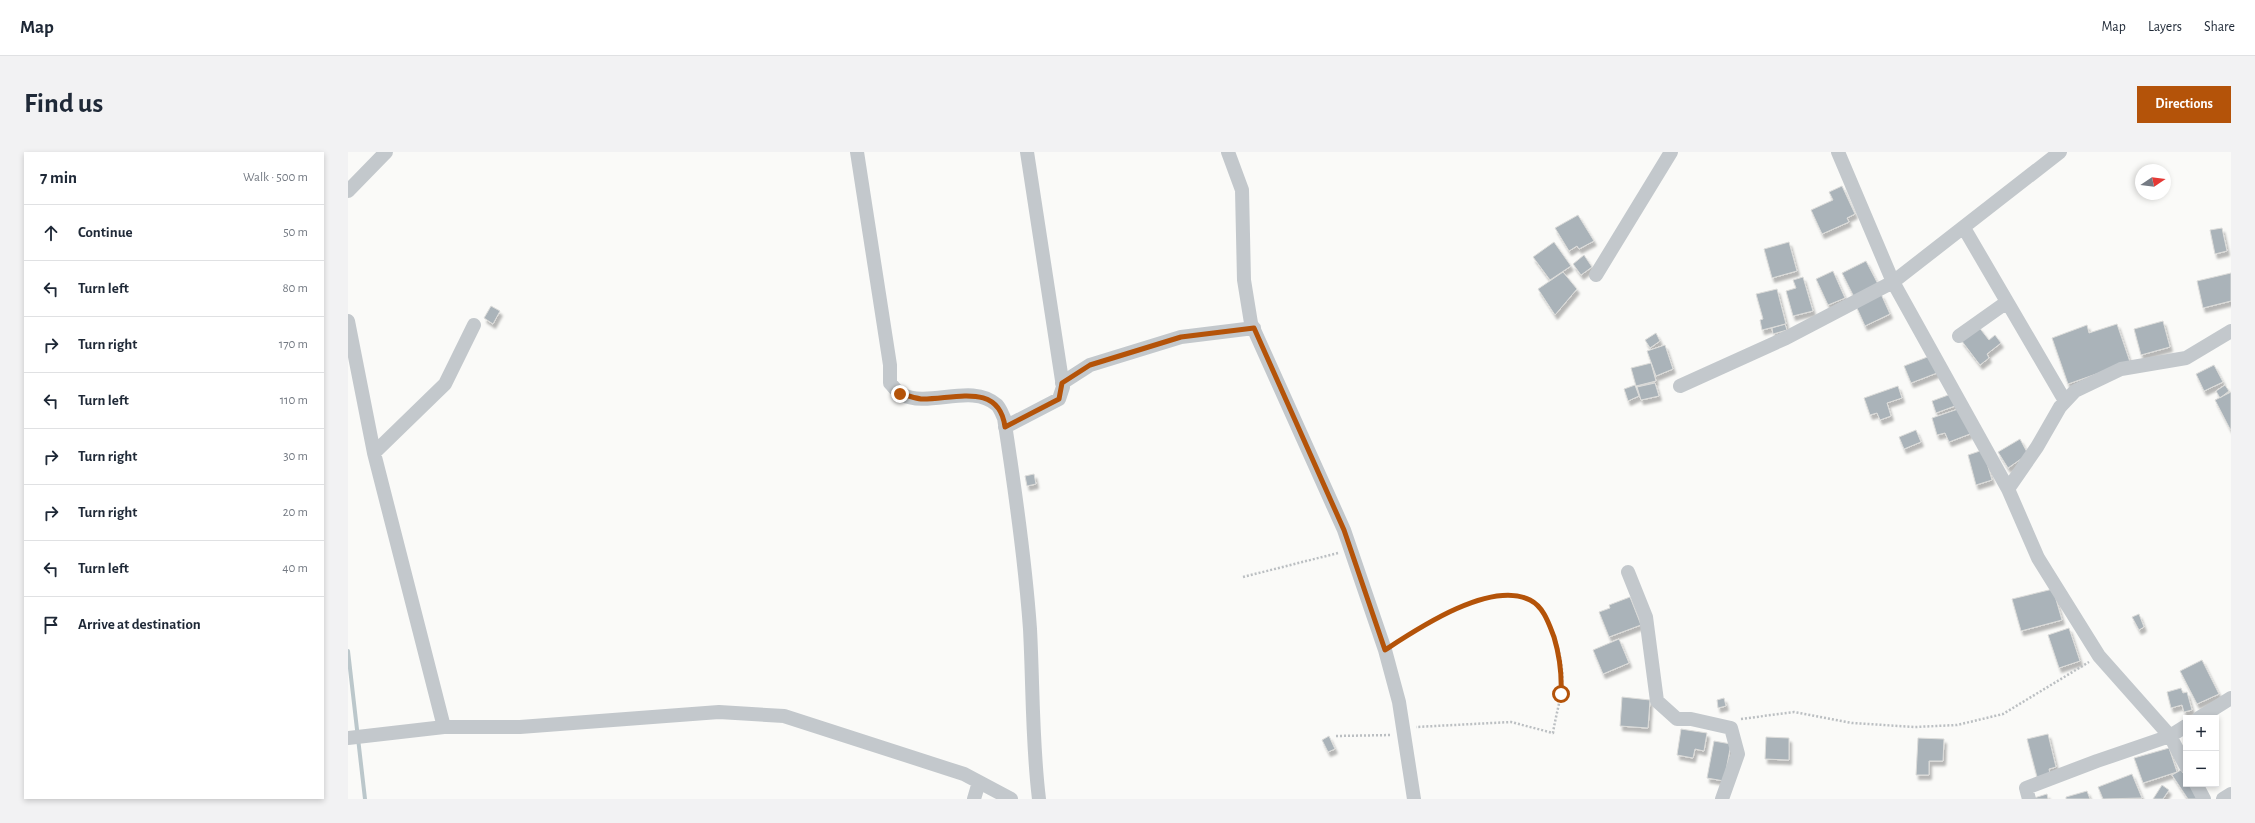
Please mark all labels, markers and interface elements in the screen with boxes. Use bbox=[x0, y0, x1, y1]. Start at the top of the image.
text: Map bbox=[20, 18, 54, 37]
text: Map bbox=[2101, 20, 2126, 34]
text: Layers bbox=[2148, 20, 2182, 34]
text: Share bbox=[2204, 20, 2235, 34]
button: Directions bbox=[2137, 86, 2231, 123]
text: Find us bbox=[24, 90, 103, 118]
north arrow bbox=[2135, 164, 2171, 200]
text: 7 min bbox=[40, 169, 77, 186]
text: Walk · 500 m bbox=[243, 171, 308, 184]
icon: ahead bbox=[40, 222, 62, 244]
text: Continue bbox=[78, 225, 133, 240]
text: 50 m bbox=[283, 226, 308, 239]
icon: left bbox=[40, 278, 62, 300]
text: Turn left bbox=[78, 281, 129, 296]
text: 80 m bbox=[282, 282, 308, 295]
icon: right bbox=[40, 334, 62, 356]
text: Turn right bbox=[78, 337, 137, 352]
text: 170 m bbox=[279, 338, 308, 351]
route end bbox=[891, 385, 909, 403]
icon: left bbox=[40, 390, 62, 412]
text: Turn left bbox=[78, 393, 129, 408]
text: 110 m bbox=[280, 394, 308, 407]
icon: right bbox=[40, 446, 62, 468]
text: Turn right bbox=[78, 449, 137, 464]
text: 30 m bbox=[283, 450, 308, 463]
icon: right bbox=[40, 502, 62, 524]
text: Turn right bbox=[78, 505, 137, 520]
text: 20 m bbox=[283, 506, 308, 519]
icon: left bbox=[40, 558, 62, 580]
text: Turn left bbox=[78, 561, 129, 576]
text: 40 m bbox=[282, 562, 308, 575]
icon: arrive bbox=[40, 614, 62, 636]
text: Arrive at destination bbox=[78, 617, 201, 632]
route start bbox=[1552, 685, 1570, 703]
map controls bbox=[2183, 715, 2219, 787]
button: + bbox=[2183, 715, 2219, 751]
button: − bbox=[2183, 751, 2219, 787]

